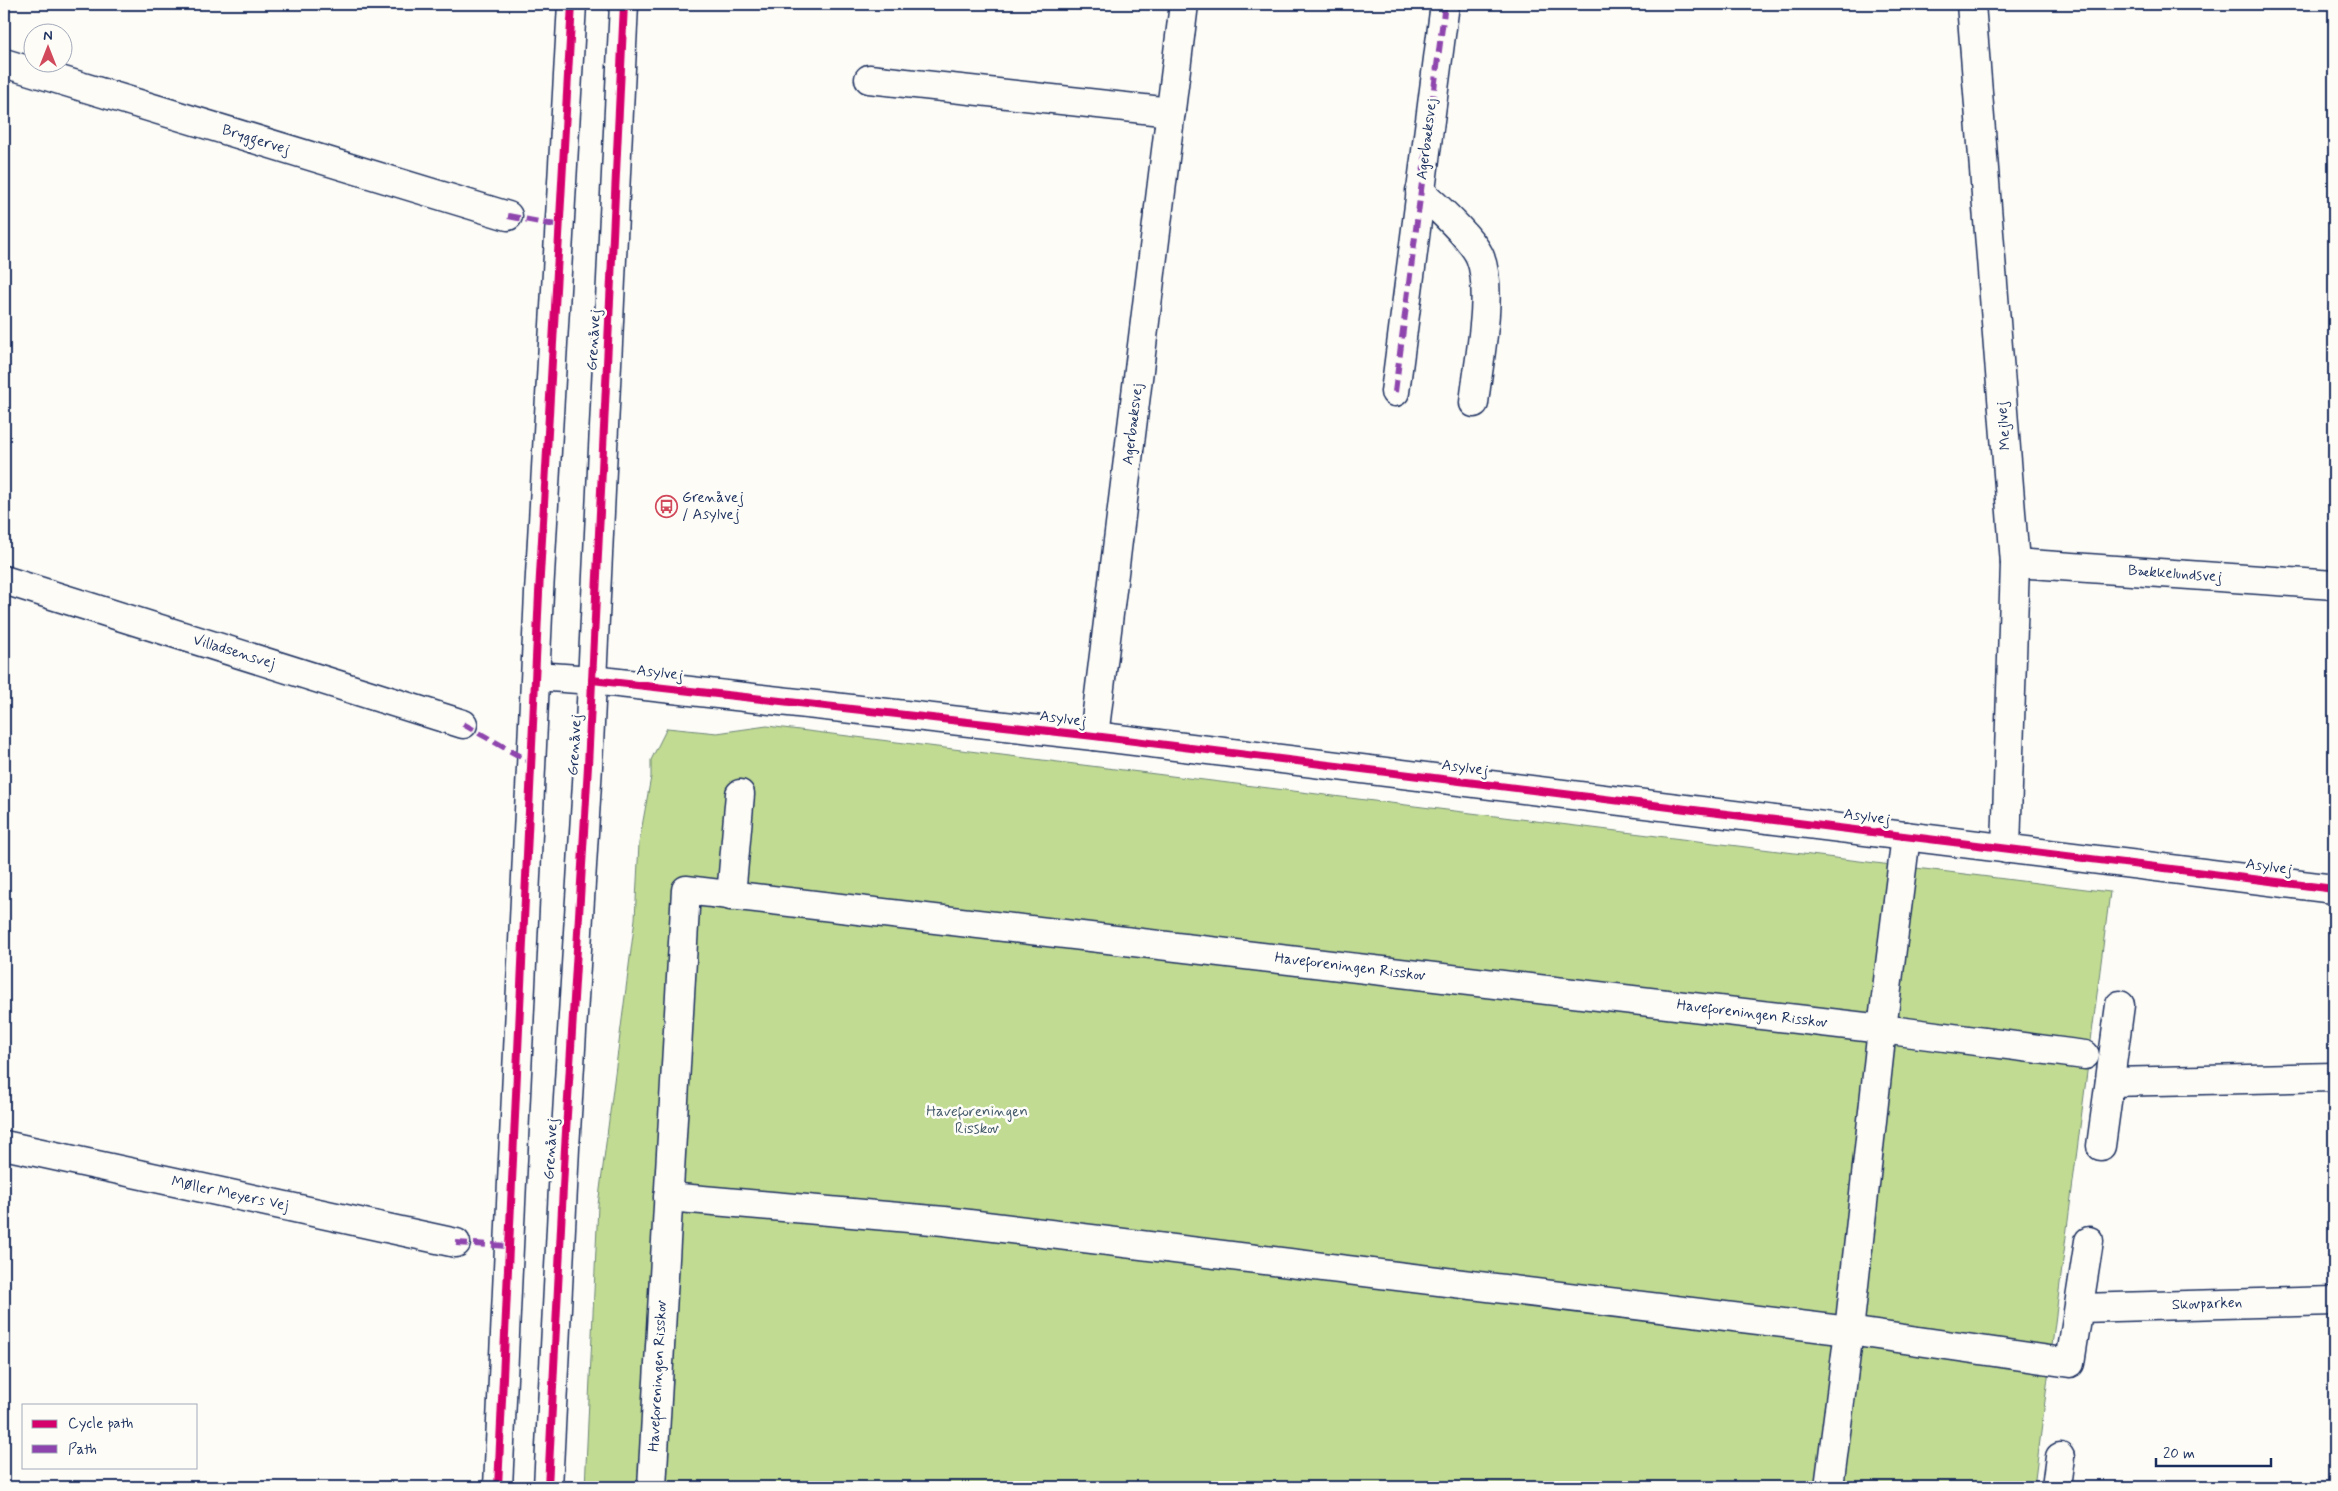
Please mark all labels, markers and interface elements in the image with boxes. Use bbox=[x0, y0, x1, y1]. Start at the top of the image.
north arrow bbox=[22, 22, 72, 72]
text: N bbox=[43, 27, 53, 45]
street label: Agerbæksvej bbox=[1412, 97, 1442, 181]
street label: Bryggervej bbox=[219, 120, 292, 161]
street label: Grenåvej bbox=[582, 309, 606, 371]
street label: Agerbæksvej bbox=[1118, 382, 1148, 466]
street label: Mejlvej bbox=[1992, 401, 2016, 451]
place label: Grenåvej / Asylvej bbox=[682, 488, 744, 525]
bus stop icon: Grenåvej / Asylvej bbox=[654, 495, 678, 519]
street label: Bækkelundsvej bbox=[2127, 561, 2223, 587]
street label: Villadsensvej bbox=[190, 630, 278, 674]
street label: Asylvej bbox=[636, 661, 684, 685]
street label: Asylvej bbox=[1038, 706, 1088, 732]
street label: Grenåvej bbox=[563, 714, 587, 776]
street label: Asylvej bbox=[1440, 755, 1490, 781]
street label: Asylvej bbox=[1842, 804, 1892, 830]
street label: Asylvej bbox=[2244, 854, 2294, 880]
street label: Haveforeningen Risskov bbox=[1273, 948, 1427, 988]
street label: Haveforeningen Risskov bbox=[1675, 995, 1829, 1035]
park label: Haveforeningen Risskov bbox=[926, 1102, 1028, 1139]
street label: Grenåvej bbox=[539, 1118, 563, 1180]
street label: Møller Meyers Vej bbox=[169, 1172, 291, 1216]
street label: Skovparken bbox=[2172, 1293, 2242, 1315]
street label: Haveforeningen Risskov bbox=[644, 1299, 674, 1452]
legend bbox=[22, 1404, 198, 1468]
text: Cycle path bbox=[68, 1414, 133, 1434]
scale bar bbox=[2156, 1436, 2270, 1468]
text: Path bbox=[68, 1440, 97, 1460]
text: 20 m bbox=[2163, 1444, 2195, 1464]

